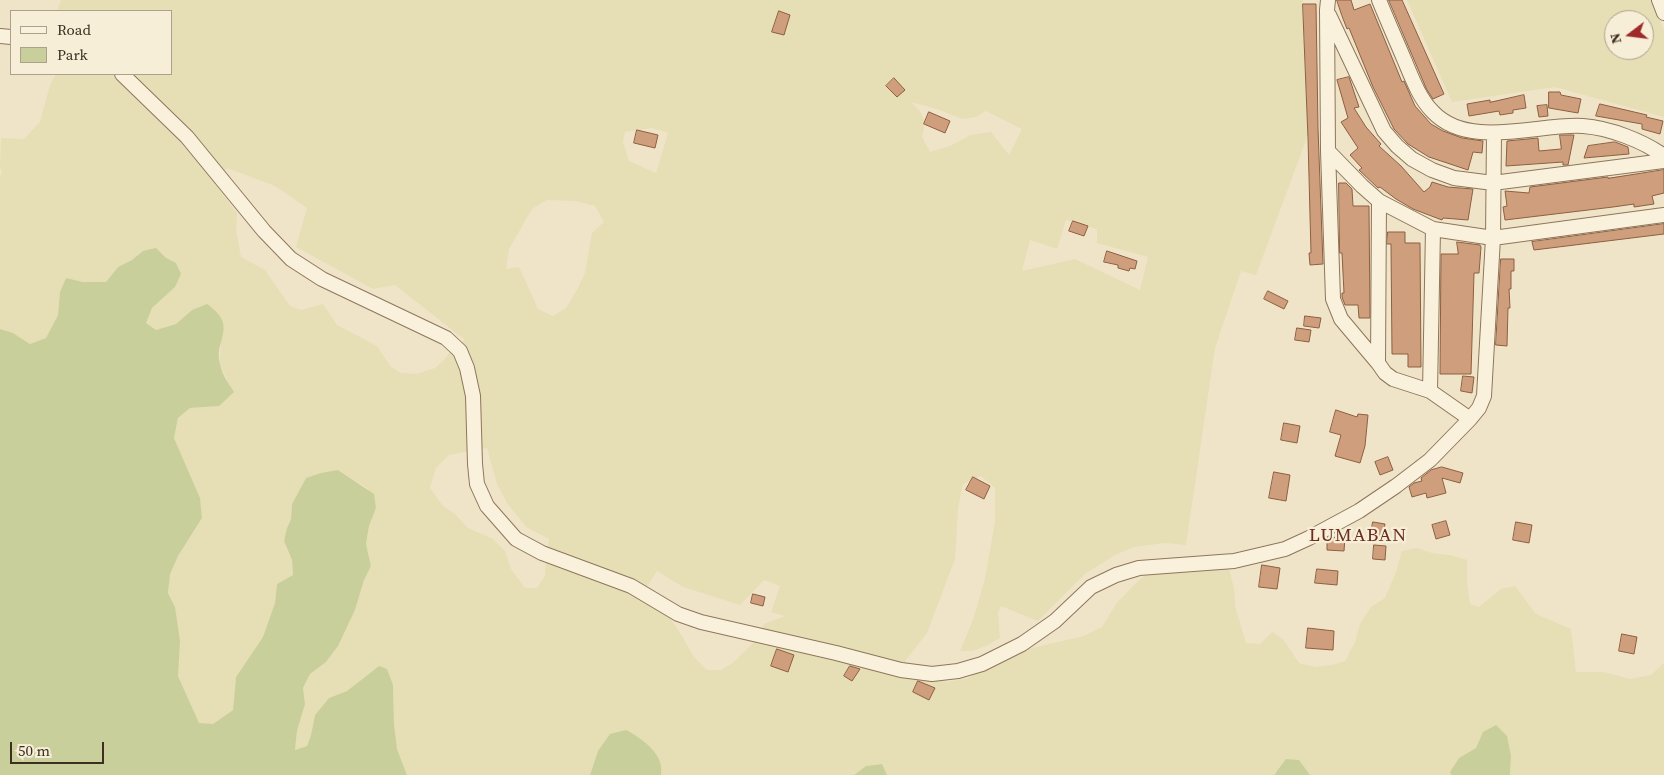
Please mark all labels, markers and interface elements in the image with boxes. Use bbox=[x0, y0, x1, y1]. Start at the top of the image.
legend bbox=[10, 10, 172, 75]
north arrow bbox=[1604, 10, 1654, 60]
text: Road bbox=[57, 19, 91, 40]
text: N bbox=[1604, 31, 1626, 46]
text: Park bbox=[57, 44, 88, 65]
district label: LUMABAN bbox=[1308, 525, 1408, 547]
scale bar bbox=[12, 732, 106, 764]
text: 50 m bbox=[18, 740, 50, 761]

